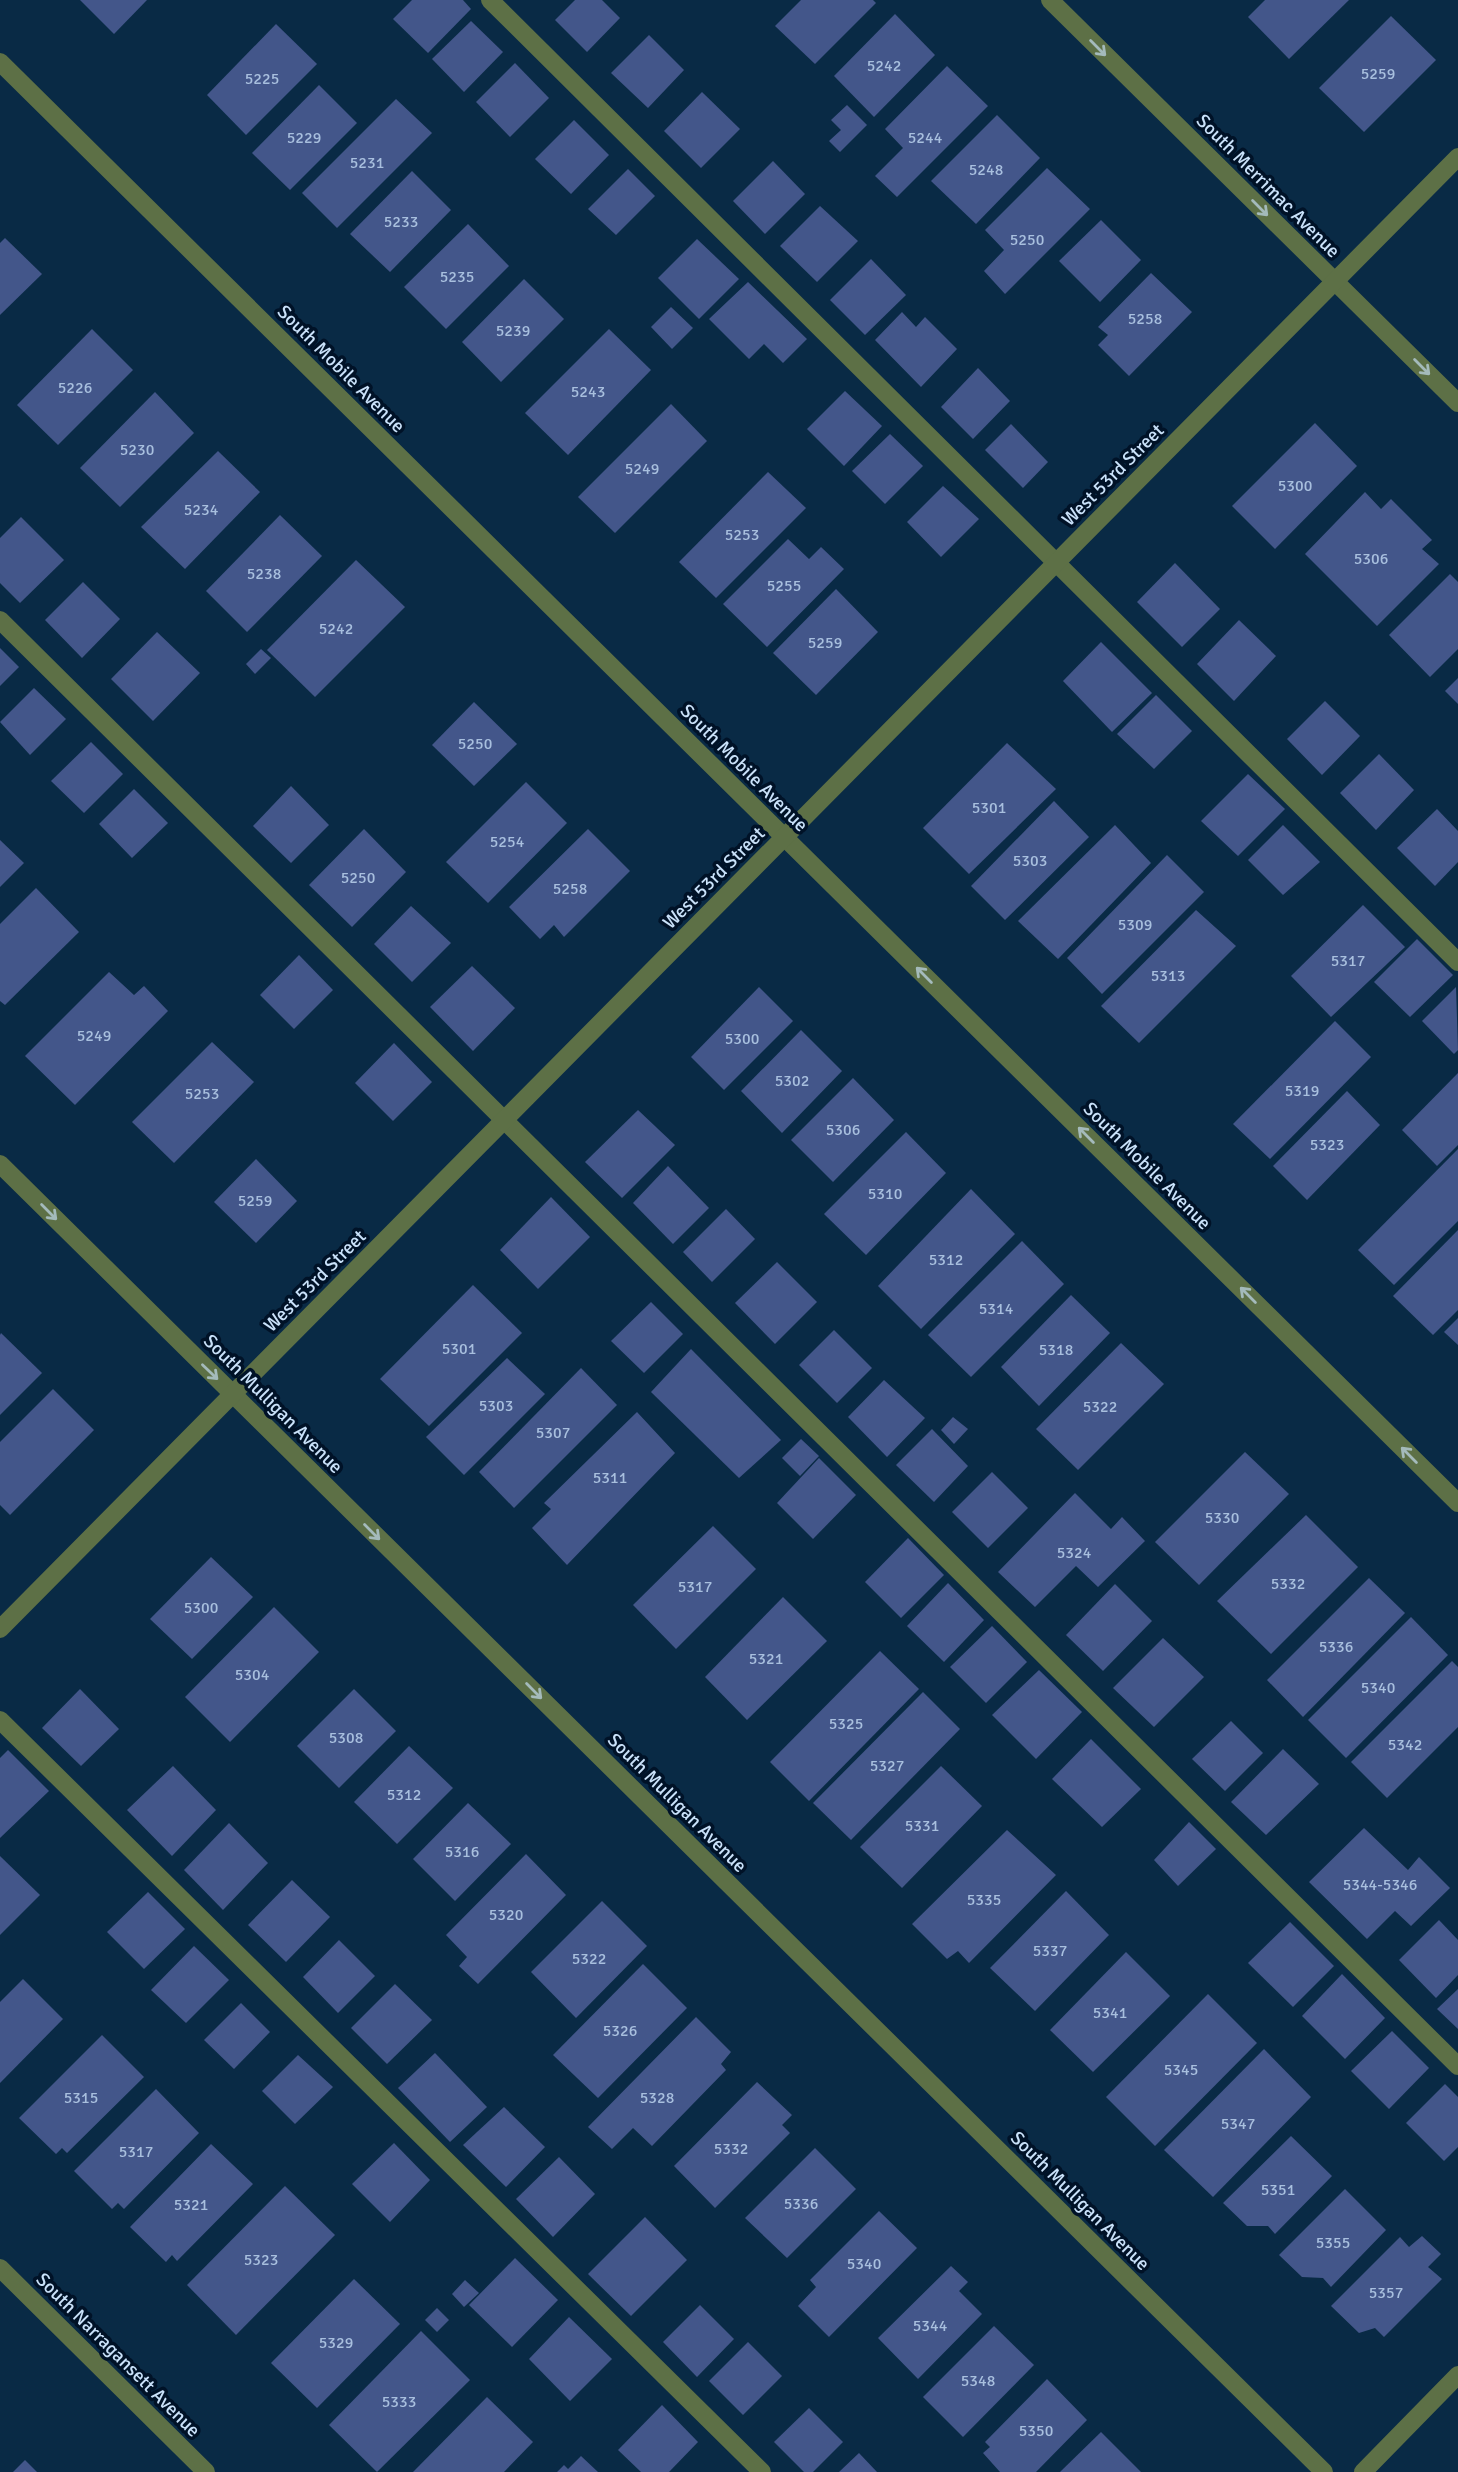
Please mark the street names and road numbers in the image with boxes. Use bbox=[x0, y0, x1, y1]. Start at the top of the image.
street label: South Merrimac Avenue bbox=[1191, 109, 1345, 263]
street label: South Mobile Avenue bbox=[272, 300, 410, 438]
street label: West 53rd Street bbox=[1057, 418, 1170, 531]
street label: South Mobile Avenue bbox=[675, 699, 813, 837]
street label: West 53rd Street bbox=[658, 821, 771, 934]
street label: South Mobile Avenue bbox=[1078, 1097, 1216, 1235]
street label: West 53rd Street bbox=[259, 1224, 372, 1337]
street label: South Mulligan Avenue bbox=[198, 1329, 348, 1479]
street label: South Mulligan Avenue bbox=[602, 1728, 752, 1878]
street label: South Mulligan Avenue bbox=[1005, 2126, 1155, 2276]
street label: South Narragansett Avenue bbox=[31, 2268, 205, 2442]

